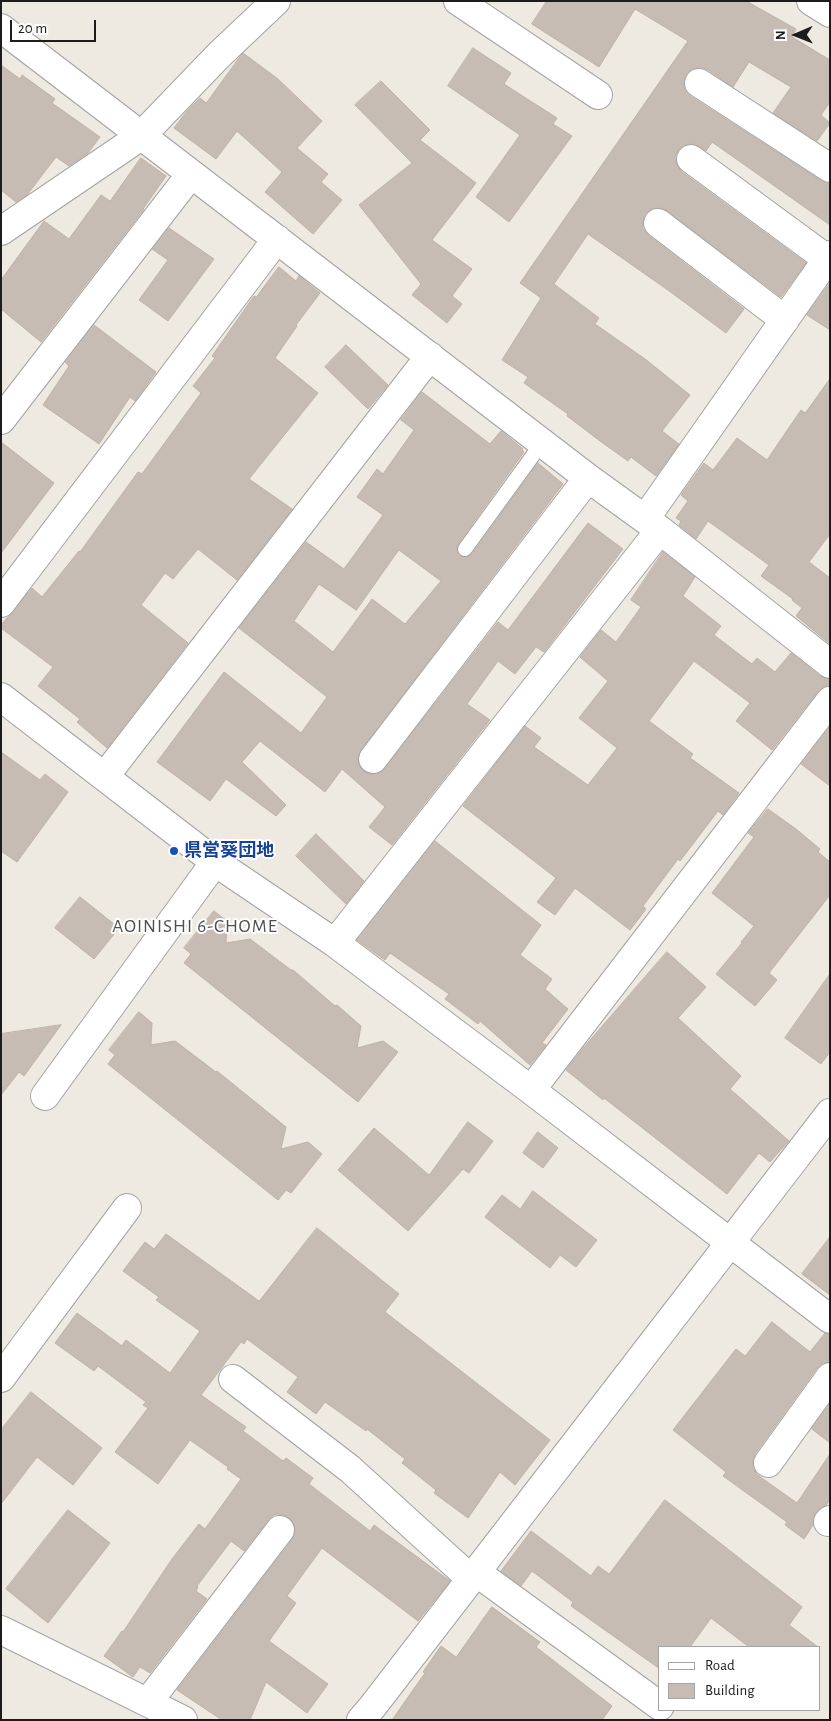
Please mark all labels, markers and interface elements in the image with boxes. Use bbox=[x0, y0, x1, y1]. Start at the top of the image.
scale bar bbox=[12, 10, 99, 42]
north arrow bbox=[771, 10, 821, 60]
text: 20 m bbox=[18, 21, 47, 36]
text: N bbox=[774, 30, 788, 40]
place label: 県営葵団地 bbox=[184, 840, 274, 862]
marker: 県営葵団地 bbox=[168, 845, 180, 857]
district label: AOINISHI 6-CHOME bbox=[110, 915, 280, 937]
legend bbox=[658, 1646, 821, 1711]
text: Road bbox=[705, 1658, 735, 1673]
text: Building bbox=[705, 1683, 755, 1698]

